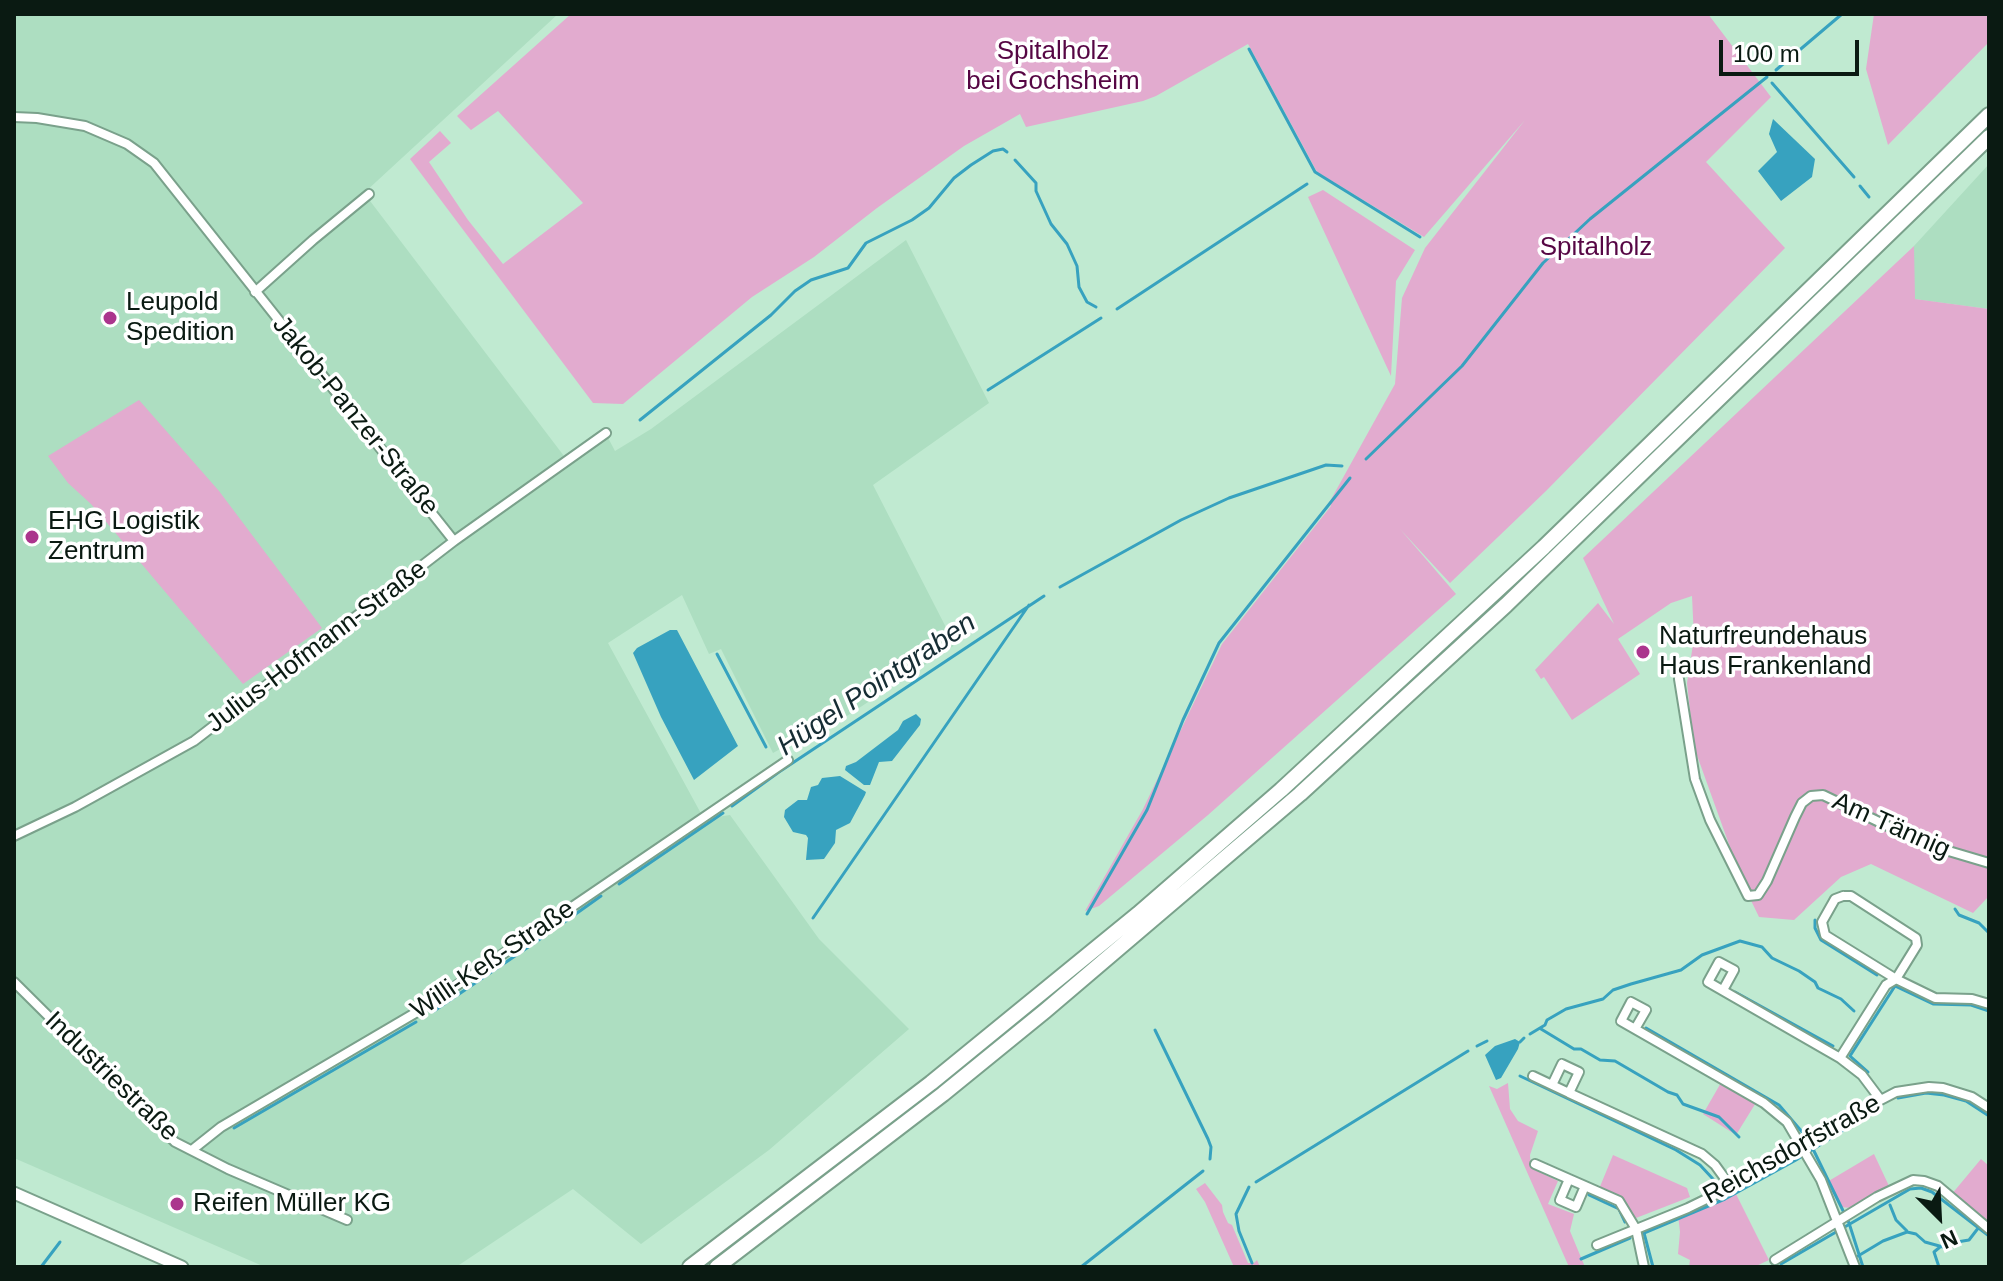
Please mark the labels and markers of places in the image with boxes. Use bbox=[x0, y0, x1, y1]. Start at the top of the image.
place label: Leupold Spedition bbox=[126, 287, 234, 348]
marker: Leupold Spedition bbox=[101, 309, 119, 327]
place label: EHG Logistik Zentrum bbox=[48, 506, 200, 568]
marker: EHG Logistik Zentrum bbox=[23, 528, 41, 546]
place label: Naturfreundehaus Haus Frankenland bbox=[1659, 621, 1871, 682]
marker: Naturfreundehaus Haus Frankenland bbox=[1634, 643, 1652, 661]
place label: Reifen Müller KG bbox=[193, 1188, 391, 1220]
marker: Reifen Müller KG bbox=[168, 1195, 186, 1213]

